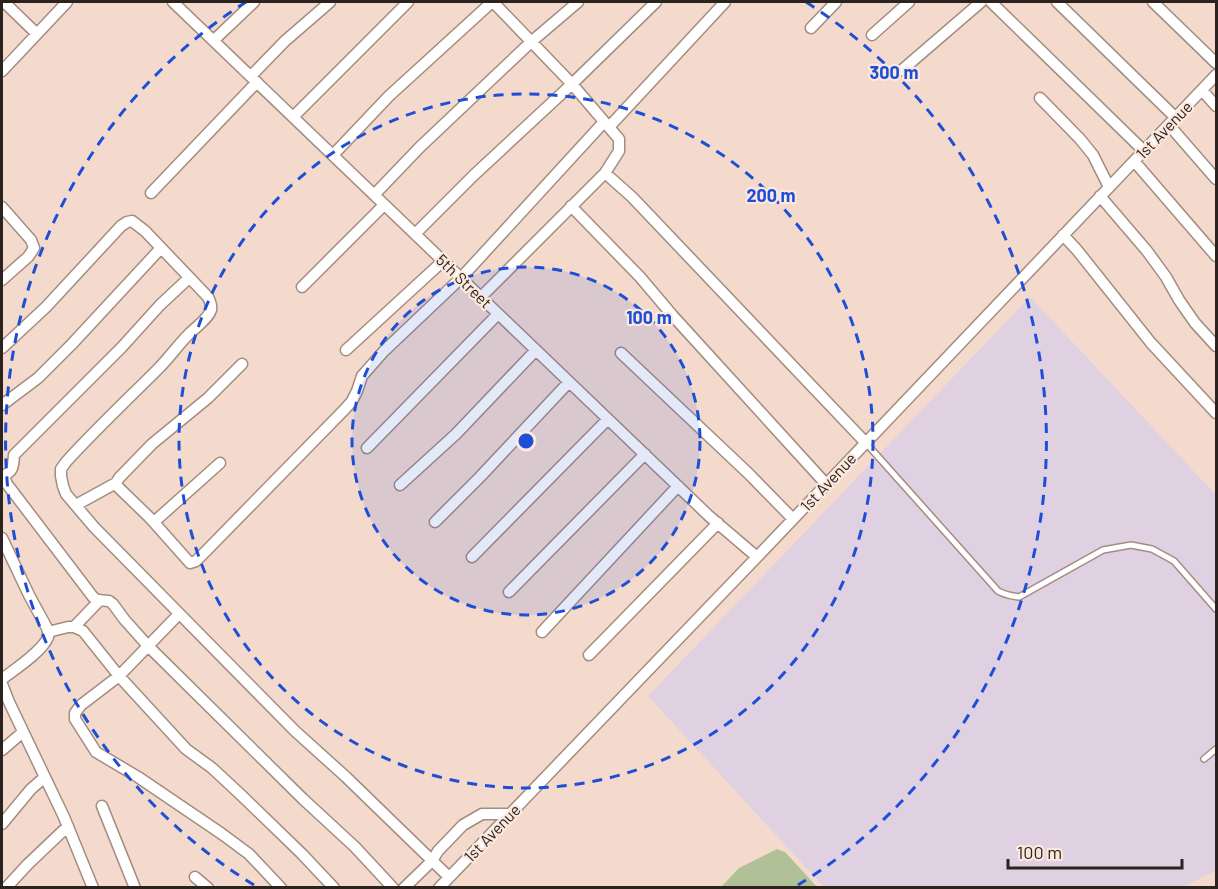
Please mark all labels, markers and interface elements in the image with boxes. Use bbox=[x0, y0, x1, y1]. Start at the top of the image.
text: 300 m bbox=[870, 61, 918, 83]
street label: 1st Avenue bbox=[1131, 97, 1196, 163]
text: 200 m bbox=[746, 184, 796, 206]
street label: 5th Street bbox=[433, 250, 496, 312]
text: 100 m bbox=[626, 306, 672, 328]
centre of rings bbox=[516, 431, 536, 451]
street label: 1st Avenue bbox=[796, 448, 860, 515]
street label: 1st Avenue bbox=[459, 800, 524, 866]
scale bar bbox=[1008, 832, 1182, 870]
text: 100 m bbox=[1017, 841, 1062, 863]

